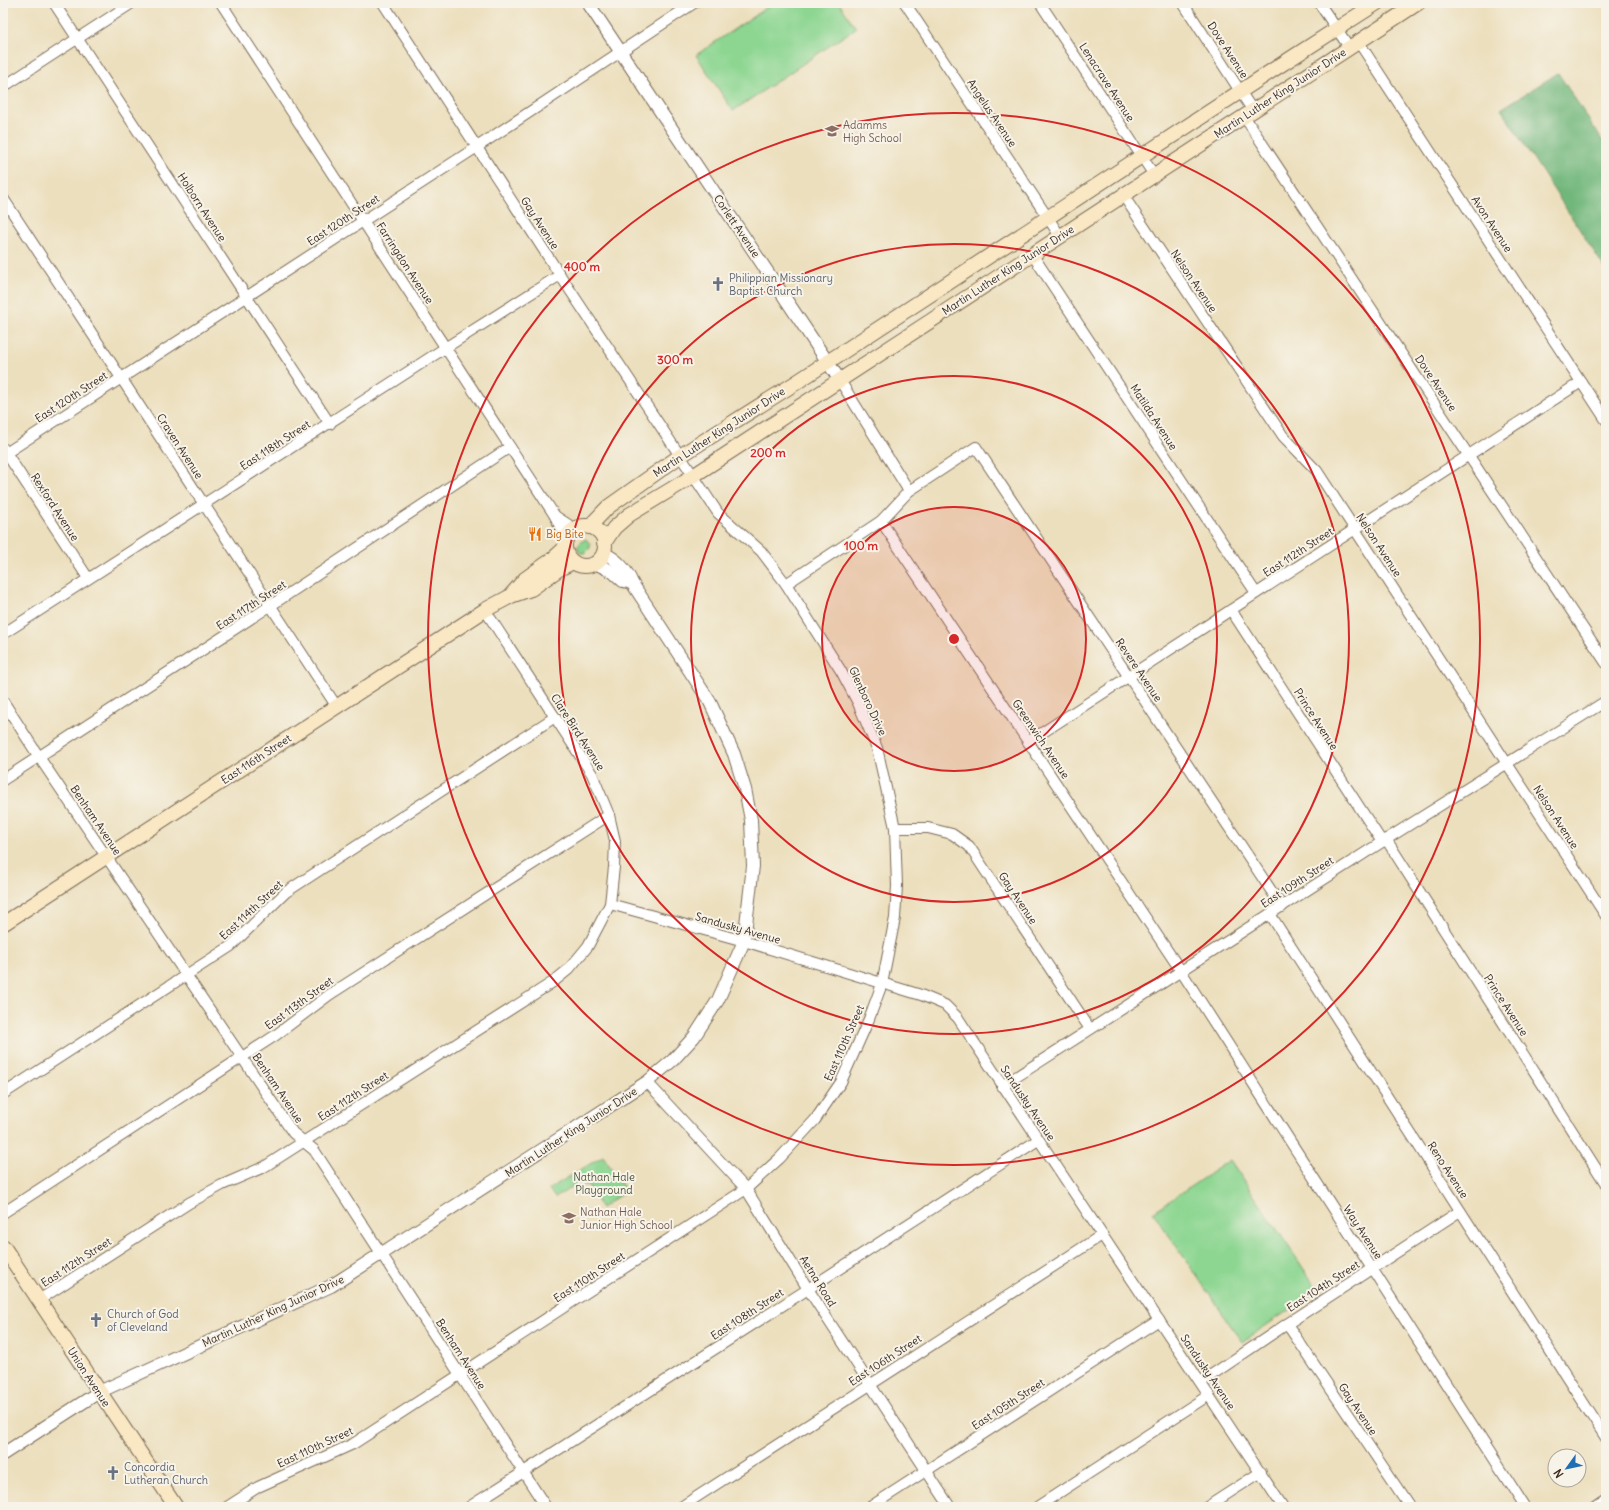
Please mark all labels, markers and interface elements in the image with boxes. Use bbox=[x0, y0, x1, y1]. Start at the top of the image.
street label: Dove Avenue bbox=[1204, 19, 1252, 81]
street label: Lenacrave Avenue bbox=[1076, 40, 1138, 124]
street label: Martin Luther King Junior Drive bbox=[1211, 45, 1349, 141]
street label: Angelus Avenue bbox=[964, 76, 1020, 150]
place label: Adamms High School bbox=[843, 118, 901, 145]
school or university icon: Adamms High School bbox=[824, 123, 840, 139]
street label: Holborn Avenue bbox=[175, 170, 229, 244]
street label: East 120th Street bbox=[304, 191, 382, 249]
street label: Corlett Avenue bbox=[711, 192, 763, 260]
street label: Avon Avenue bbox=[1469, 193, 1515, 255]
street label: Gay Avenue bbox=[518, 194, 562, 252]
street label: Farringdon Avenue bbox=[373, 220, 437, 306]
street label: Martin Luther King Junior Drive bbox=[939, 222, 1077, 318]
street label: Nelson Avenue bbox=[1168, 247, 1220, 315]
text: 400 m bbox=[564, 259, 601, 274]
place label: Philippian Missionary Baptist Church bbox=[729, 271, 833, 298]
church icon: Philippian Missionary Baptist Church bbox=[710, 276, 726, 292]
text: 300 m bbox=[657, 352, 693, 367]
street label: Dove Avenue bbox=[1412, 352, 1460, 414]
street label: East 120th Street bbox=[32, 368, 110, 426]
street label: Matilda Avenue bbox=[1127, 381, 1181, 453]
street label: Martin Luther King Junior Drive bbox=[650, 384, 788, 480]
street label: Craven Avenue bbox=[154, 411, 206, 481]
street label: East 118th Street bbox=[237, 417, 313, 473]
text: 200 m bbox=[750, 445, 786, 460]
street label: Rexford Avenue bbox=[28, 470, 82, 544]
street label: Nelson Avenue bbox=[1353, 511, 1405, 579]
street label: East 112th Street bbox=[1260, 524, 1336, 580]
restaurant icon: Big Bite bbox=[527, 526, 543, 542]
place label: Big Bite bbox=[546, 527, 584, 541]
text: 100 m bbox=[844, 538, 878, 553]
street label: East 117th Street bbox=[214, 577, 289, 633]
centre of rings bbox=[947, 632, 961, 646]
street label: Revere Avenue bbox=[1113, 636, 1165, 704]
street label: Glenboro Drive bbox=[846, 664, 890, 738]
street label: Prince Avenue bbox=[1291, 686, 1341, 753]
street label: Clare Bird Avenue bbox=[548, 691, 608, 773]
street label: Greenwich Avenue bbox=[1009, 697, 1073, 781]
street label: East 116th Street bbox=[218, 731, 294, 787]
street label: Benham Avenue bbox=[67, 782, 125, 858]
street label: Nelson Avenue bbox=[1530, 783, 1582, 851]
street label: East 109th Street bbox=[1258, 853, 1336, 911]
street label: Gay Avenue bbox=[995, 869, 1041, 927]
street label: East 114th Street bbox=[217, 877, 286, 943]
street label: Sandusky Avenue bbox=[694, 909, 782, 947]
street label: Prince Avenue bbox=[1481, 972, 1531, 1039]
street label: East 113th Street bbox=[262, 973, 336, 1032]
street label: East 110th Street bbox=[821, 1002, 867, 1083]
street label: Benham Avenue bbox=[249, 1050, 307, 1126]
street label: Sandusky Avenue bbox=[998, 1063, 1058, 1143]
street label: East 112th Street bbox=[315, 1068, 391, 1124]
street label: Martin Luther King Junior Drive bbox=[502, 1084, 640, 1180]
street label: Reno Avenue bbox=[1424, 1139, 1472, 1201]
park label: Nathan Hale Playground bbox=[573, 1170, 635, 1197]
street label: Way Avenue bbox=[1340, 1202, 1386, 1262]
place label: Nathan Hale Junior High School bbox=[580, 1205, 672, 1232]
school or university icon: Nathan Hale Junior High School bbox=[561, 1210, 577, 1226]
street label: East 112th Street bbox=[38, 1234, 114, 1290]
street label: East 110th Street bbox=[551, 1249, 627, 1305]
street label: Aetna Road bbox=[797, 1253, 840, 1310]
street label: East 104th Street bbox=[1284, 1257, 1362, 1315]
street label: Martin Luther King Junior Drive bbox=[200, 1272, 346, 1350]
street label: East 108th Street bbox=[708, 1285, 786, 1343]
place label: Church of God of Cleveland bbox=[107, 1307, 179, 1334]
church icon: Church of God of Cleveland bbox=[88, 1312, 104, 1328]
street label: Benham Avenue bbox=[433, 1316, 489, 1392]
street label: East 106th Street bbox=[846, 1331, 924, 1389]
street label: Sandusky Avenue bbox=[1178, 1332, 1238, 1412]
street label: Union Avenue bbox=[65, 1345, 114, 1410]
street label: East 105th Street bbox=[969, 1375, 1047, 1433]
street label: Gay Avenue bbox=[1335, 1380, 1381, 1438]
street label: East 110th Street bbox=[275, 1423, 355, 1471]
north arrow bbox=[1547, 1448, 1587, 1488]
place label: Concordia Lutheran Church bbox=[124, 1460, 208, 1487]
church icon: Concordia Lutheran Church bbox=[105, 1465, 121, 1481]
text: N bbox=[1551, 1466, 1567, 1480]

